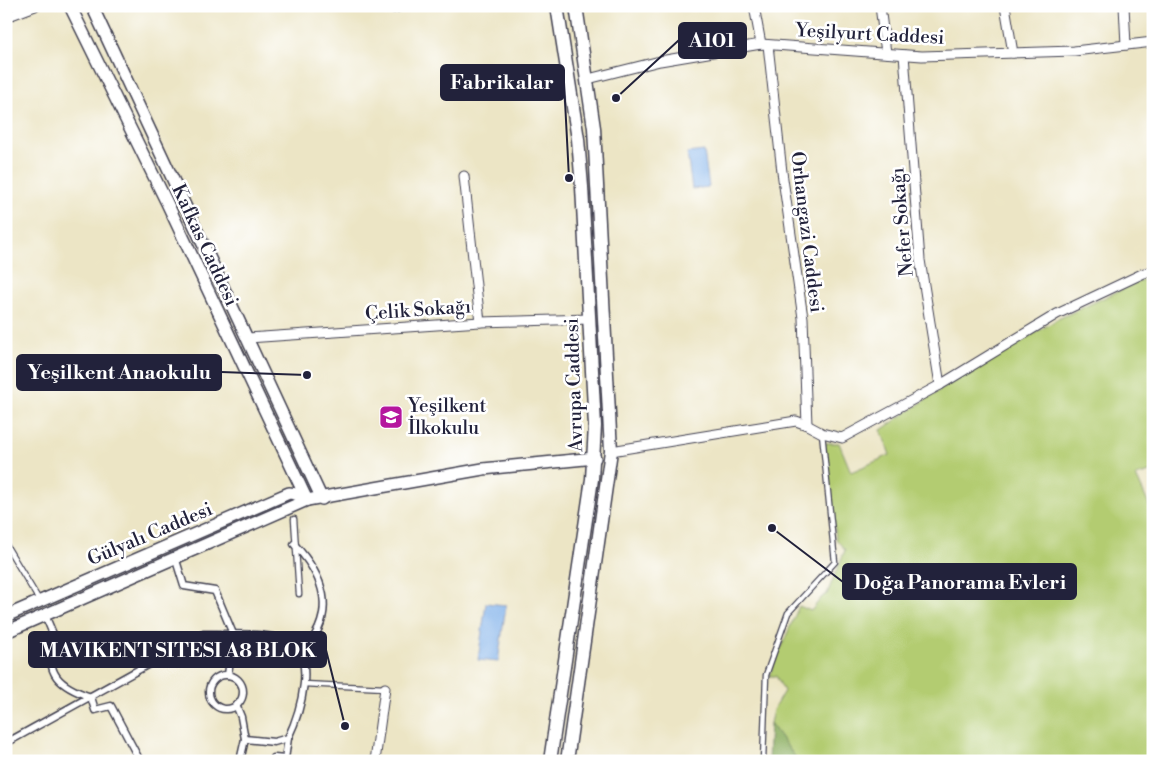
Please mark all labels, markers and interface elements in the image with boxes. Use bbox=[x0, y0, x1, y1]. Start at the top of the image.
street label: Yeşilyurt Caddesi bbox=[794, 18, 945, 50]
callout: A101 bbox=[679, 23, 746, 58]
text: A101 bbox=[688, 29, 736, 54]
callout: Fabrikalar bbox=[441, 65, 564, 100]
text: Fabrikalar bbox=[450, 71, 554, 96]
street label: Orhangazi Caddesi bbox=[785, 150, 829, 314]
street label: Nefer Sokağı bbox=[885, 166, 919, 278]
street label: Kafkas Caddesi bbox=[166, 180, 244, 310]
street label: Çelik Sokağı bbox=[364, 294, 472, 326]
street label: Avrupa Caddesi bbox=[560, 318, 588, 453]
callout: Yeşilkent Anaokulu bbox=[17, 355, 221, 390]
text: Yeşilkent Anaokulu bbox=[27, 361, 212, 386]
place label: Yeşilkent İlkokulu bbox=[407, 394, 487, 440]
school or university icon: Yeşilkent İlkokulu bbox=[378, 404, 404, 430]
street label: Gülyalı Caddesi bbox=[84, 497, 216, 571]
callout: Doğa Panorama Evleri bbox=[843, 564, 1076, 599]
text: Doğa Panorama Evleri bbox=[854, 571, 1067, 596]
callout: MAVIKENT SITESI A8 BLOK bbox=[29, 632, 326, 667]
text: MAVIKENT SITESI A8 BLOK bbox=[39, 639, 317, 664]

